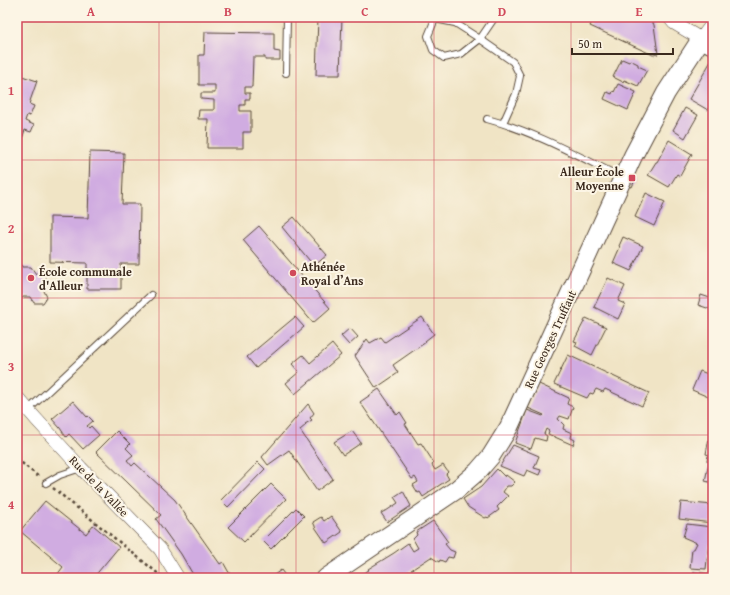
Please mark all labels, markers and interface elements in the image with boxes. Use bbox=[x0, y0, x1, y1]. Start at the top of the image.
text: A bbox=[87, 2, 96, 21]
text: B bbox=[224, 2, 232, 21]
text: C bbox=[361, 2, 369, 21]
text: D bbox=[498, 2, 506, 21]
text: E bbox=[636, 2, 643, 21]
scale bar bbox=[572, 30, 673, 56]
text: 50 m bbox=[578, 35, 602, 52]
text: 1 bbox=[8, 81, 14, 100]
place label: Alleur École Moyenne bbox=[560, 163, 624, 194]
marker: Alleur École Moyenne bbox=[627, 173, 637, 183]
text: 2 bbox=[8, 219, 15, 238]
place label: Athénée Royal d’Ans bbox=[301, 258, 363, 289]
place label: École communale d'Alleur bbox=[39, 263, 132, 294]
marker: Athénée Royal d’Ans bbox=[288, 268, 298, 278]
marker: École communale d'Alleur bbox=[26, 273, 36, 283]
street label: Rue Georges Truffaut bbox=[520, 286, 581, 391]
text: 3 bbox=[8, 357, 14, 376]
street label: Rue de la Vallée bbox=[65, 452, 133, 521]
text: 4 bbox=[8, 495, 15, 514]

